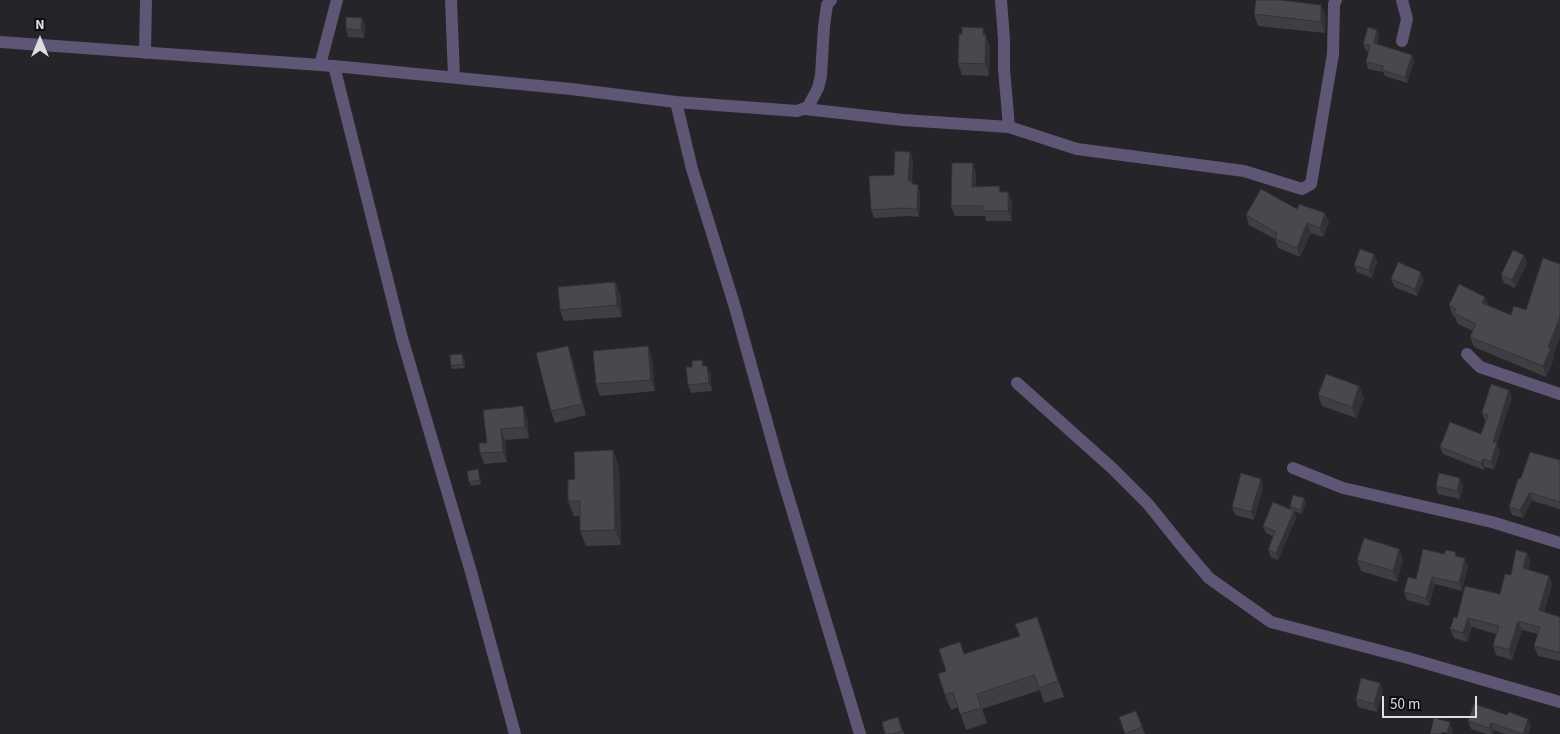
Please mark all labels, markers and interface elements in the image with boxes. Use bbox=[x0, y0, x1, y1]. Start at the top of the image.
north arrow bbox=[15, 15, 65, 65]
text: N bbox=[35, 15, 45, 35]
scale bar bbox=[1385, 686, 1480, 718]
text: 50 m bbox=[1390, 694, 1420, 715]

